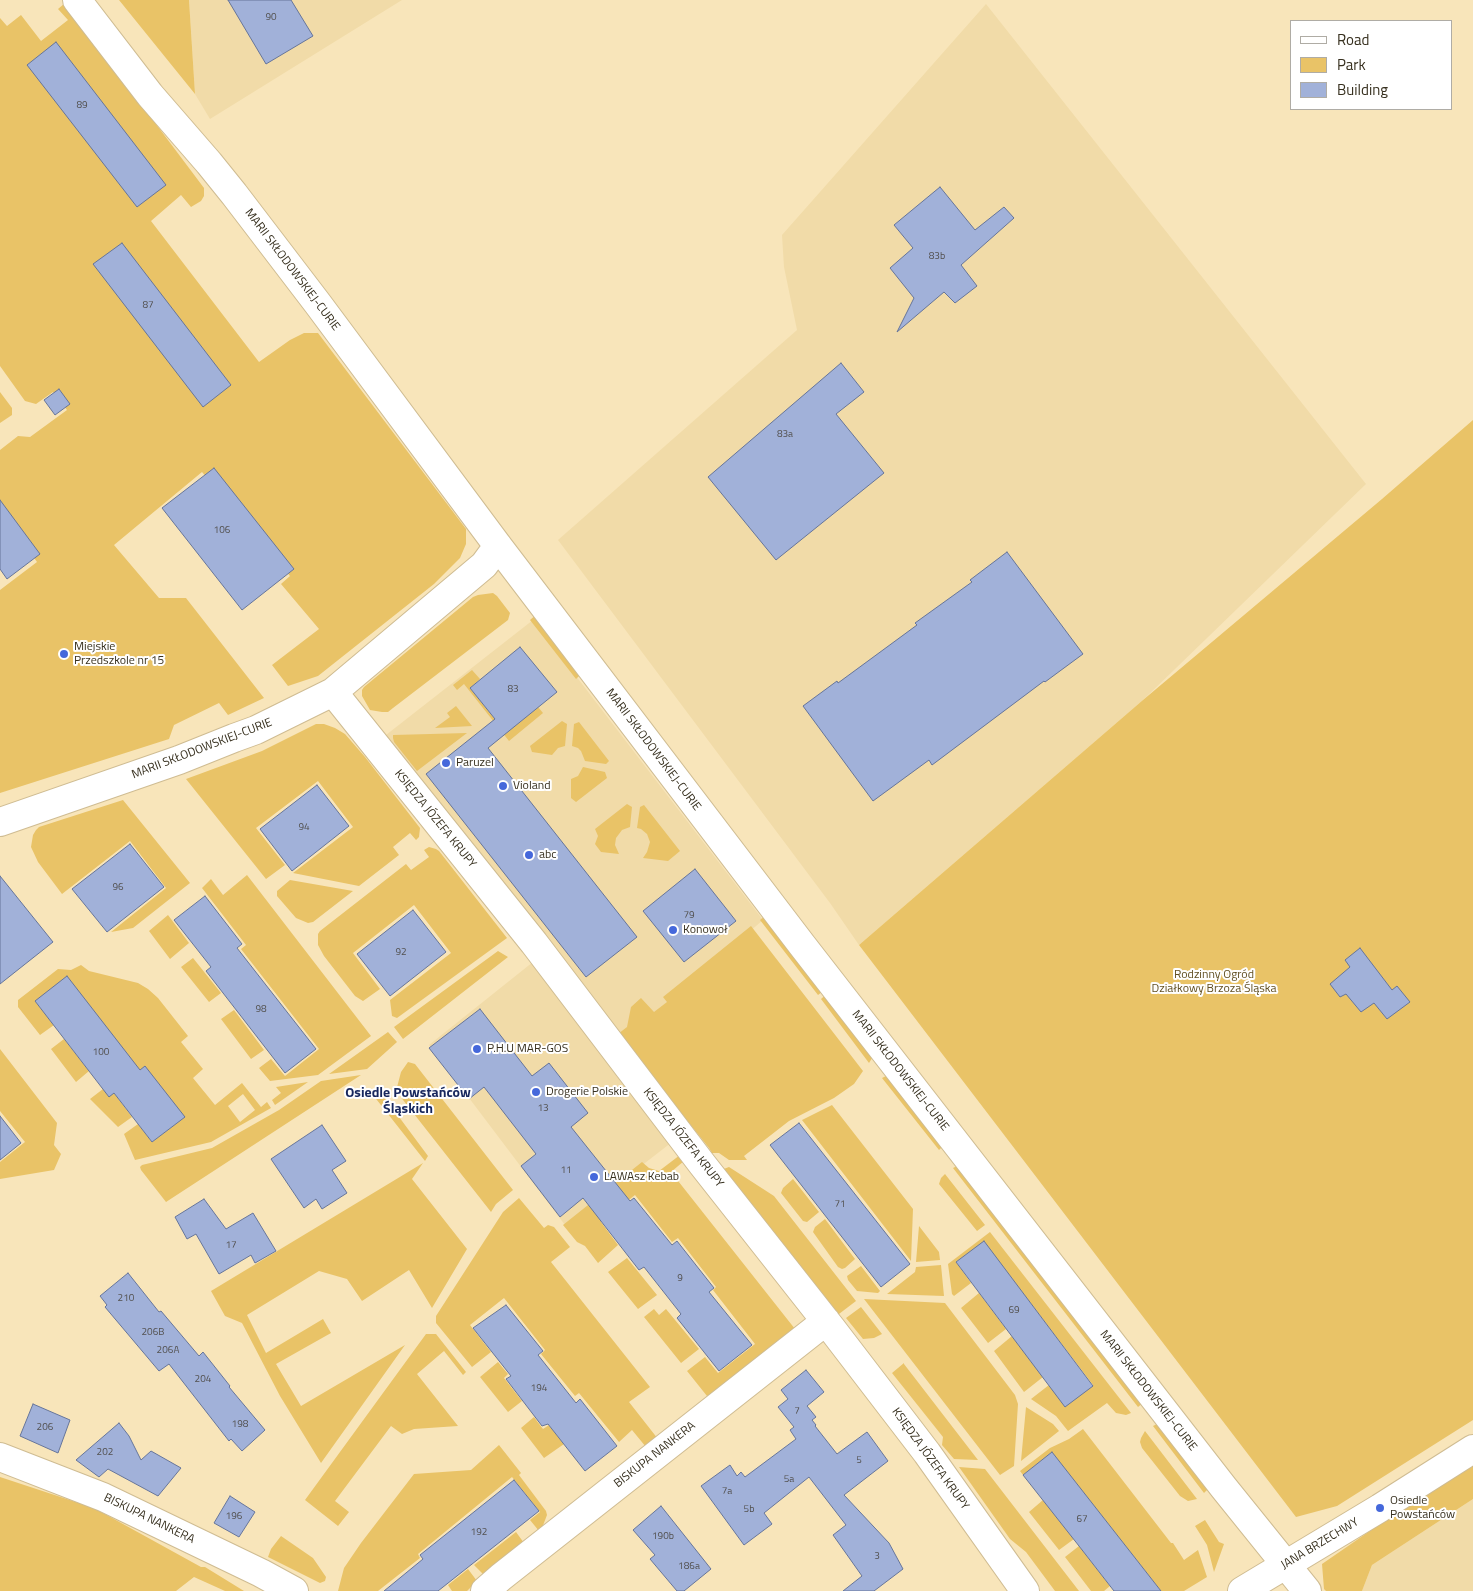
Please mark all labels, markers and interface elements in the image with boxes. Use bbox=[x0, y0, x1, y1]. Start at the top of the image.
house number: 90 bbox=[265, 12, 277, 24]
legend bbox=[1290, 20, 1453, 110]
text: Road bbox=[1337, 28, 1369, 51]
text: Park bbox=[1337, 53, 1366, 76]
text: Building bbox=[1337, 78, 1388, 101]
house number: 89 bbox=[76, 100, 88, 112]
street label: MARII SKŁODOWSKIEJ-CURIE bbox=[241, 206, 343, 334]
house number: 83b bbox=[929, 251, 945, 263]
house number: 87 bbox=[142, 300, 154, 312]
house number: 83a bbox=[777, 429, 793, 441]
house number: 106 bbox=[214, 525, 230, 537]
place label: Miejskie Przedszkole nr 15 bbox=[74, 640, 164, 668]
marker: Miejskie Przedszkole nr 15 bbox=[58, 648, 70, 660]
house number: 83 bbox=[507, 684, 519, 696]
street label: MARII SKŁODOWSKIEJ-CURIE bbox=[602, 686, 704, 814]
street label: MARII SKŁODOWSKIEJ-CURIE bbox=[130, 716, 274, 782]
place label: Paruzel bbox=[456, 756, 494, 770]
marker: Paruzel bbox=[440, 757, 452, 769]
street label: KSIĘDZA JÓZEFA KRUPY bbox=[391, 767, 479, 871]
place label: Violand bbox=[513, 779, 551, 793]
marker: Violand bbox=[497, 780, 509, 792]
house number: 94 bbox=[298, 822, 310, 834]
place label: abc bbox=[539, 848, 557, 862]
marker: abc bbox=[523, 849, 535, 861]
house number: 96 bbox=[112, 882, 124, 894]
house number: 79 bbox=[683, 910, 695, 922]
place label: Konowoł bbox=[683, 923, 728, 937]
marker: Konowoł bbox=[667, 924, 679, 936]
house number: 92 bbox=[395, 947, 407, 959]
park label: Rodzinny Ogród Działkowy Brzoza Śląska bbox=[1152, 968, 1276, 996]
house number: 98 bbox=[255, 1004, 267, 1016]
street label: MARII SKŁODOWSKIEJ-CURIE bbox=[848, 1008, 952, 1134]
place label: P.H.U MAR-GOS bbox=[487, 1042, 568, 1056]
marker: P.H.U MAR-GOS bbox=[471, 1043, 483, 1055]
house number: 100 bbox=[93, 1047, 109, 1059]
place label: Drogerie Polskie bbox=[546, 1085, 628, 1099]
street label: KSIĘDZA JÓZEFA KRUPY bbox=[640, 1085, 726, 1191]
district label: Osiedle Powstańców Śląskich bbox=[345, 1086, 471, 1118]
marker: Drogerie Polskie bbox=[530, 1086, 542, 1098]
house number: 13 bbox=[537, 1103, 549, 1115]
house number: 11 bbox=[560, 1165, 572, 1177]
place label: LAWAsz Kebab bbox=[604, 1170, 679, 1184]
marker: LAWAsz Kebab bbox=[588, 1171, 600, 1183]
house number: 71 bbox=[834, 1199, 846, 1211]
house number: 17 bbox=[225, 1240, 237, 1252]
house number: 9 bbox=[677, 1273, 683, 1285]
house number: 210 bbox=[118, 1293, 134, 1305]
house number: 69 bbox=[1008, 1305, 1020, 1317]
house number: 206B bbox=[142, 1327, 164, 1339]
street label: MARII SKŁODOWSKIEJ-CURIE bbox=[1096, 1328, 1200, 1454]
house number: 206A bbox=[157, 1345, 179, 1357]
house number: 204 bbox=[195, 1374, 211, 1386]
house number: 194 bbox=[531, 1383, 547, 1395]
street label: KSIĘDZA JÓZEFA KRUPY bbox=[888, 1405, 972, 1513]
house number: 7 bbox=[794, 1406, 800, 1418]
house number: 198 bbox=[232, 1419, 248, 1431]
street label: BISKUPA NANKERA bbox=[611, 1419, 699, 1491]
house number: 206 bbox=[37, 1422, 53, 1434]
house number: 202 bbox=[97, 1447, 113, 1459]
house number: 5 bbox=[856, 1455, 862, 1467]
house number: 5a bbox=[784, 1474, 794, 1486]
house number: 7a bbox=[722, 1486, 732, 1498]
street label: BISKUPA NANKERA bbox=[101, 1491, 197, 1547]
place label: Osiedle Powstańców bbox=[1390, 1494, 1455, 1522]
marker: Osiedle Powstańców bbox=[1374, 1502, 1386, 1514]
house number: 5b bbox=[744, 1504, 754, 1516]
house number: 196 bbox=[226, 1511, 242, 1523]
house number: 67 bbox=[1076, 1514, 1088, 1526]
street label: JANA BRZECHWY bbox=[1279, 1515, 1361, 1573]
house number: 192 bbox=[471, 1527, 487, 1539]
house number: 190b bbox=[652, 1531, 674, 1543]
house number: 3 bbox=[874, 1551, 880, 1563]
house number: 186a bbox=[678, 1561, 700, 1573]

